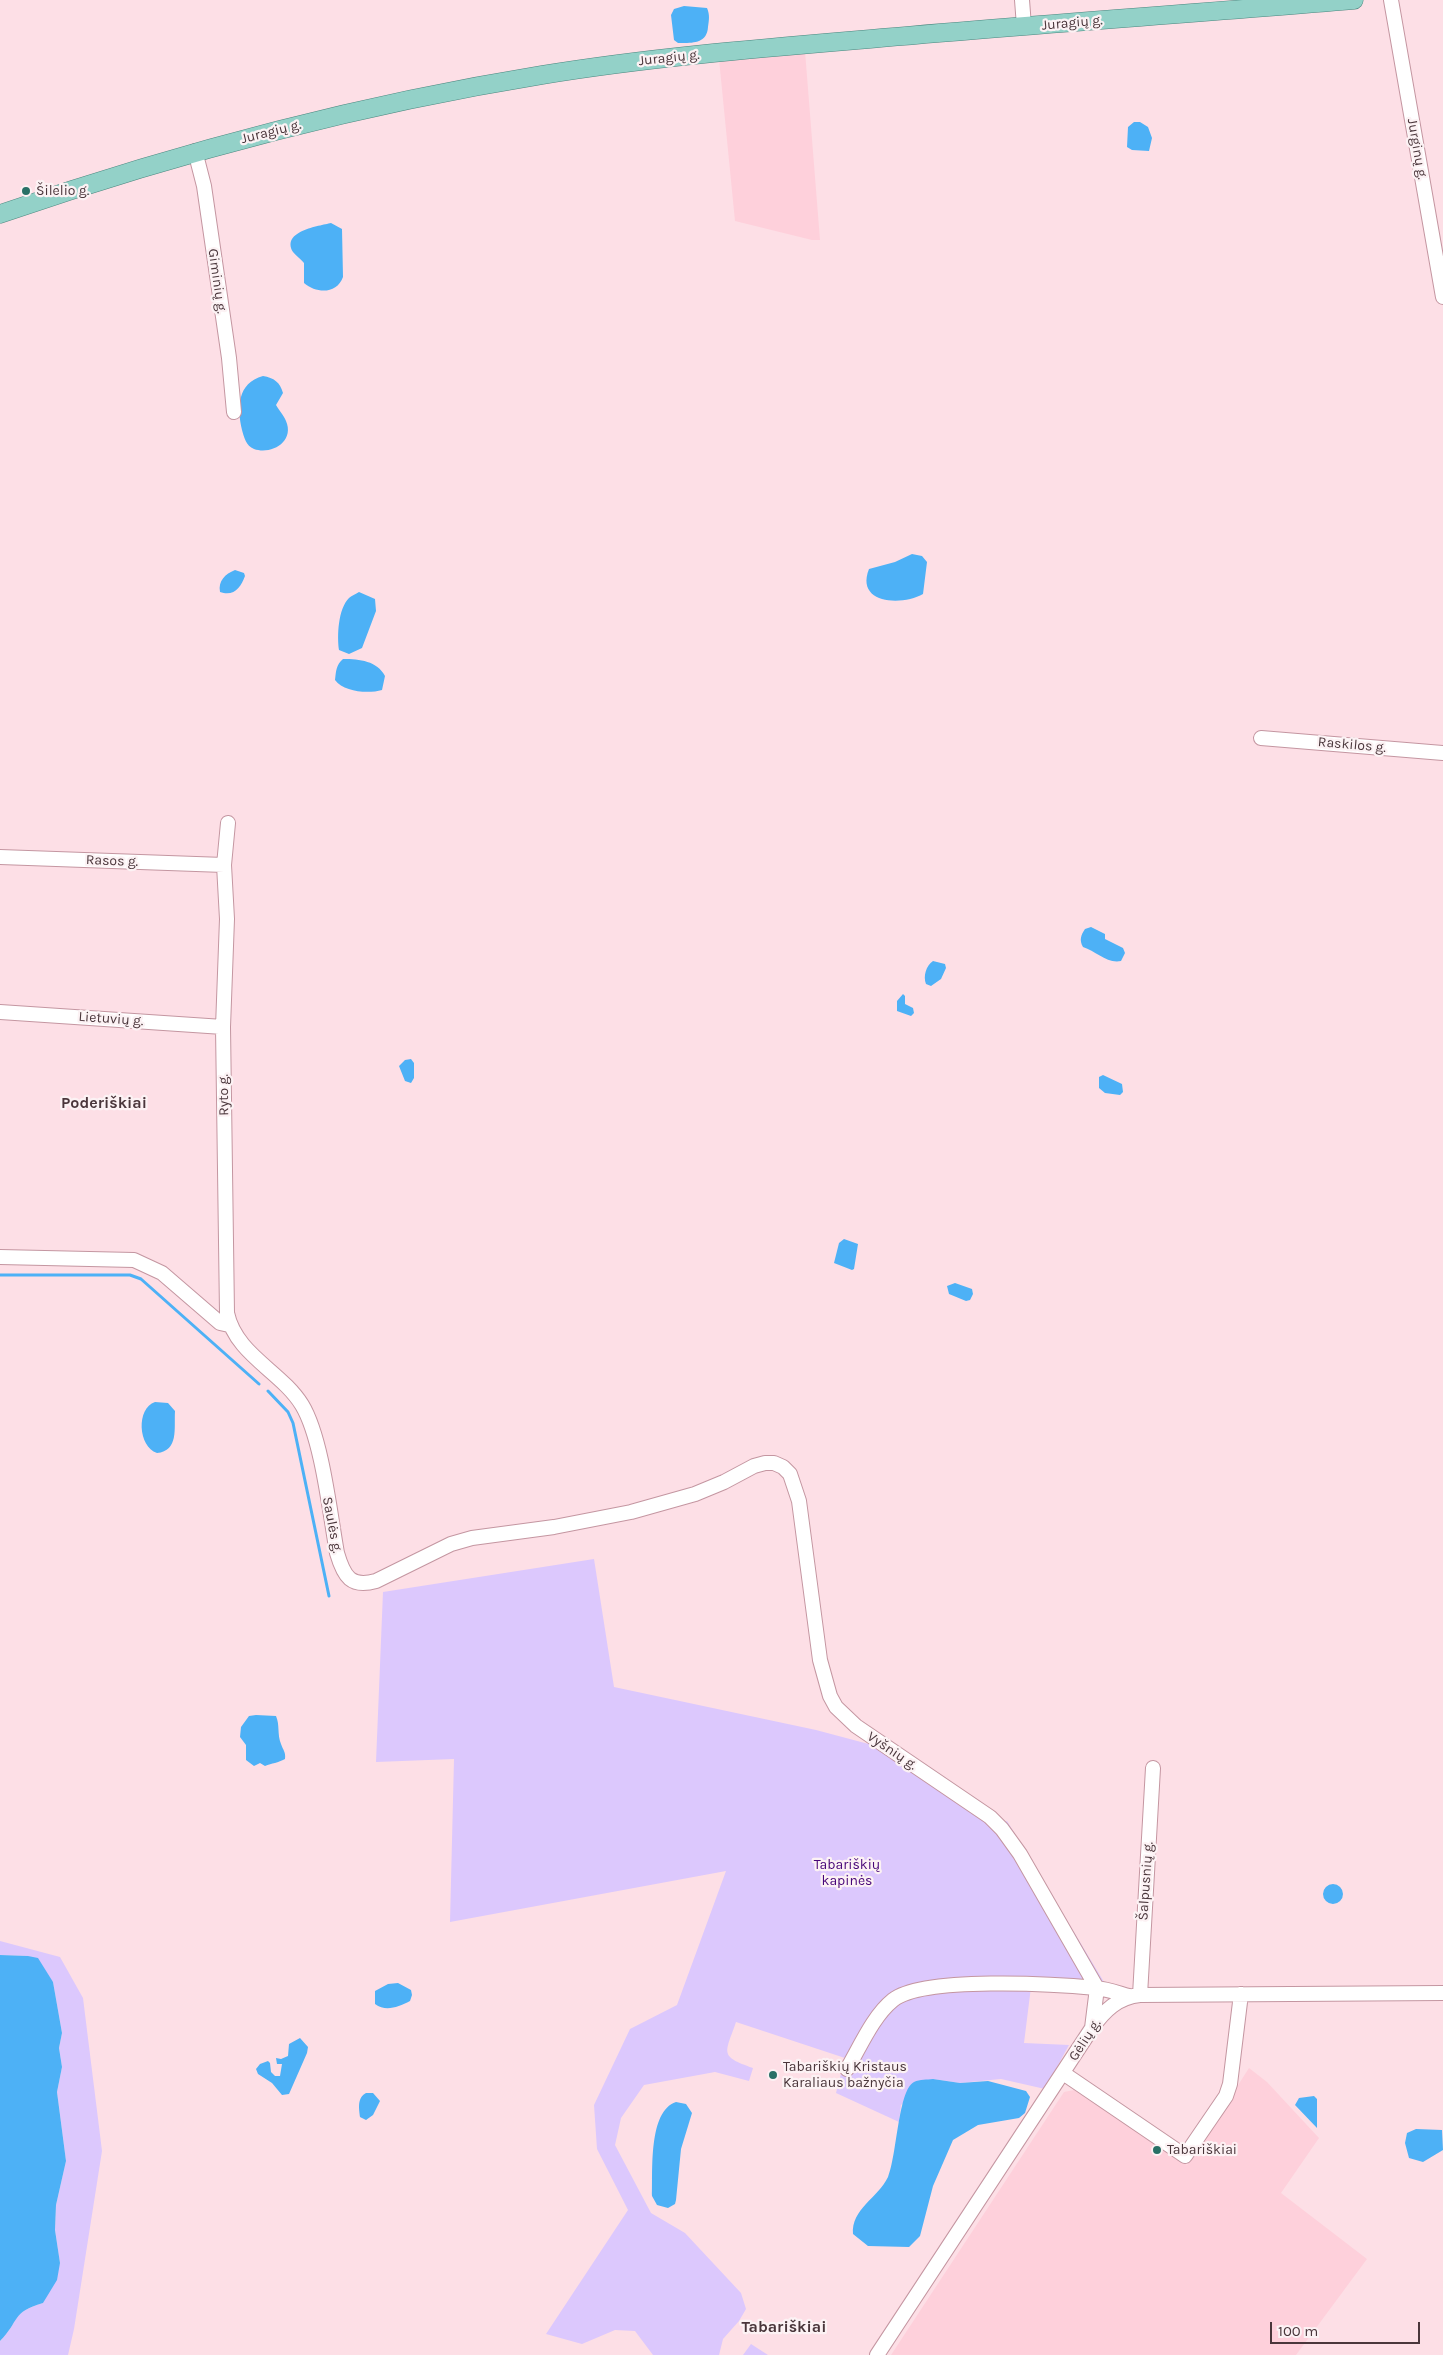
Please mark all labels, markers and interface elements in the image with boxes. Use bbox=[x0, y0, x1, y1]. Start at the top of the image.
street label: Juragių g. bbox=[1041, 12, 1103, 34]
street label: Juragių g. bbox=[638, 46, 700, 70]
street label: Juragių g. bbox=[239, 116, 303, 148]
street label: Jurginų g. bbox=[1403, 117, 1431, 181]
place label: Šilelio g. bbox=[36, 183, 89, 199]
marker: Šilelio g. bbox=[20, 185, 32, 197]
street label: Giminių g. bbox=[204, 248, 230, 314]
street label: Raskilos g. bbox=[1317, 734, 1387, 756]
street label: Rasos g. bbox=[86, 852, 138, 870]
street label: Lietuvių g. bbox=[78, 1008, 144, 1030]
street label: Ryto g. bbox=[215, 1074, 233, 1116]
district label: Poderiškiai bbox=[61, 1093, 147, 1113]
street label: Saulės g. bbox=[318, 1495, 346, 1555]
street label: Vyšnių g. bbox=[864, 1728, 920, 1774]
street label: Šalpusnių g. bbox=[1135, 1841, 1157, 1921]
park label: Tabariškių kapinės bbox=[814, 1857, 880, 1890]
street label: Gėlių g. bbox=[1065, 2016, 1105, 2064]
place label: Tabariškių Kristaus Karaliaus bažnyčia bbox=[783, 2059, 907, 2092]
marker: Tabariškių Kristaus Karaliaus bažnyčia bbox=[767, 2069, 779, 2081]
place label: Tabariškiai bbox=[1167, 2142, 1237, 2158]
marker: Tabariškiai bbox=[1151, 2144, 1163, 2156]
scale bar bbox=[1273, 2312, 1423, 2344]
district label: Tabariškiai bbox=[742, 2317, 826, 2337]
text: 100 m bbox=[1278, 2322, 1318, 2340]

